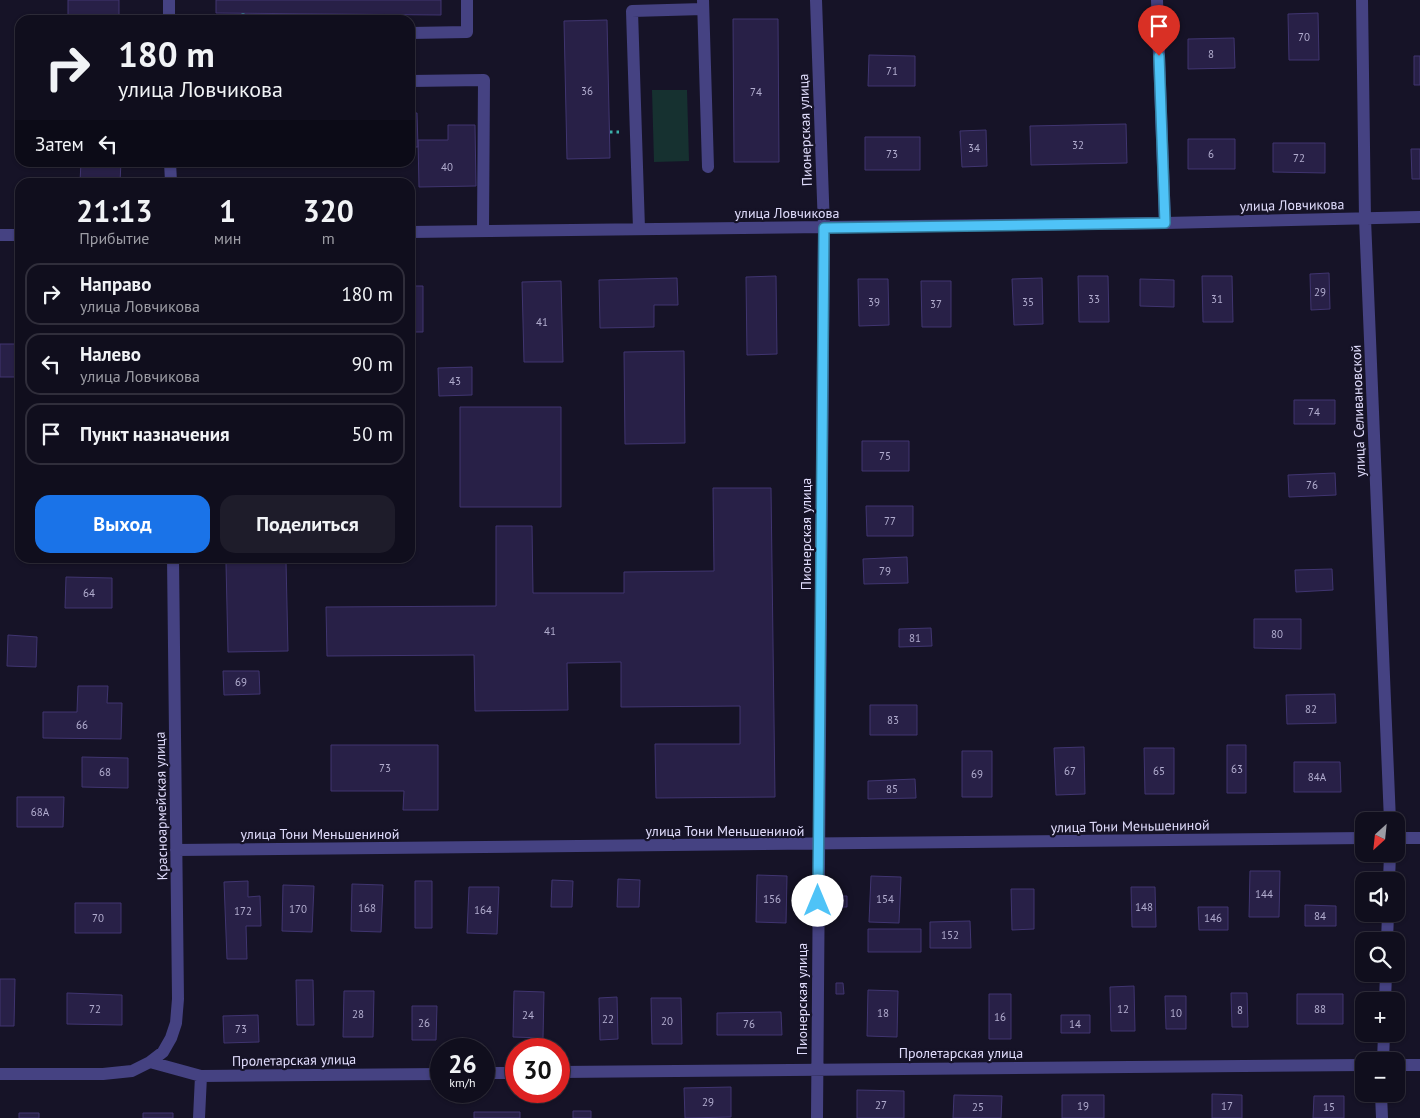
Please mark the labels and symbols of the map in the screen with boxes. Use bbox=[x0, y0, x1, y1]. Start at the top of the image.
pin bbox=[1138, 5, 1180, 56]
house number: 70 bbox=[1298, 30, 1310, 44]
house number: 8 bbox=[1208, 47, 1214, 61]
house number: 71 bbox=[886, 64, 898, 78]
street label: Пионерская улица bbox=[794, 73, 816, 187]
house number: 36 bbox=[581, 84, 593, 98]
house number: 74 bbox=[750, 85, 762, 99]
house number: 32 bbox=[1072, 138, 1084, 152]
house number: 34 bbox=[968, 141, 980, 155]
house number: 73 bbox=[886, 147, 898, 161]
house number: 6 bbox=[1208, 147, 1214, 161]
house number: 72 bbox=[1293, 151, 1305, 165]
house number: 40 bbox=[441, 160, 453, 174]
street label: улица Ловчикова bbox=[1239, 195, 1345, 215]
street label: улица Ловчикова bbox=[735, 204, 840, 222]
house number: 29 bbox=[1314, 285, 1326, 299]
house number: 33 bbox=[1088, 292, 1100, 306]
house number: 31 bbox=[1211, 292, 1223, 306]
house number: 39 bbox=[868, 295, 880, 309]
house number: 35 bbox=[1022, 295, 1034, 309]
house number: 37 bbox=[930, 297, 942, 311]
house number: 41 bbox=[536, 315, 548, 329]
street label: улица Селивановской bbox=[1347, 345, 1369, 477]
house number: 43 bbox=[449, 374, 461, 388]
house number: 74 bbox=[1308, 405, 1320, 419]
house number: 75 bbox=[879, 449, 891, 463]
street label: Пионерская улица bbox=[797, 478, 815, 590]
house number: 76 bbox=[1306, 478, 1318, 492]
house number: 77 bbox=[884, 514, 896, 528]
house number: 79 bbox=[879, 564, 891, 578]
house number: 64 bbox=[83, 586, 95, 600]
house number: 41 bbox=[544, 624, 556, 638]
house number: 80 bbox=[1271, 627, 1283, 641]
house number: 81 bbox=[909, 631, 921, 645]
house number: 69 bbox=[235, 675, 247, 689]
house number: 82 bbox=[1305, 702, 1317, 716]
house number: 83 bbox=[887, 713, 899, 727]
house number: 66 bbox=[76, 718, 88, 732]
street label: Красноармейская улица bbox=[151, 731, 171, 881]
house number: 73 bbox=[379, 761, 391, 775]
house number: 63 bbox=[1231, 762, 1243, 776]
house number: 67 bbox=[1064, 764, 1076, 778]
house number: 65 bbox=[1153, 764, 1165, 778]
house number: 68 bbox=[99, 765, 111, 779]
house number: 69 bbox=[971, 767, 983, 781]
house number: 84А bbox=[1308, 770, 1327, 784]
house number: 85 bbox=[886, 782, 898, 796]
house number: 68А bbox=[31, 805, 50, 819]
north arrow bbox=[1355, 812, 1405, 862]
street label: улица Тони Меньшениной bbox=[1050, 816, 1210, 836]
street label: улица Тони Меньшениной bbox=[646, 822, 804, 840]
street label: улица Тони Меньшениной bbox=[241, 825, 399, 843]
position arrow bbox=[791, 874, 843, 926]
house number: 144 bbox=[1255, 887, 1273, 901]
house number: 156 bbox=[763, 892, 781, 906]
house number: 154 bbox=[876, 892, 894, 906]
house number: 148 bbox=[1135, 900, 1153, 914]
house number: 168 bbox=[358, 901, 376, 915]
house number: 170 bbox=[289, 902, 307, 916]
house number: 164 bbox=[474, 903, 492, 917]
house number: 172 bbox=[234, 904, 252, 918]
house number: 84 bbox=[1314, 909, 1326, 923]
house number: 70 bbox=[92, 911, 104, 925]
house number: 146 bbox=[1204, 911, 1222, 925]
house number: 152 bbox=[941, 928, 959, 942]
street label: Пионерская улица bbox=[793, 943, 811, 1055]
house number: 72 bbox=[89, 1002, 101, 1016]
house number: 12 bbox=[1117, 1002, 1129, 1016]
house number: 88 bbox=[1314, 1002, 1326, 1016]
house number: 8 bbox=[1237, 1003, 1243, 1017]
house number: 18 bbox=[877, 1006, 889, 1020]
house number: 10 bbox=[1170, 1006, 1182, 1020]
house number: 28 bbox=[352, 1007, 364, 1021]
house number: 24 bbox=[522, 1008, 534, 1022]
house number: 16 bbox=[994, 1010, 1006, 1024]
house number: 22 bbox=[602, 1012, 614, 1026]
house number: 20 bbox=[661, 1014, 673, 1028]
house number: 26 bbox=[418, 1016, 430, 1030]
house number: 76 bbox=[743, 1017, 755, 1031]
house number: 14 bbox=[1069, 1017, 1081, 1031]
house number: 73 bbox=[235, 1022, 247, 1036]
speed limit sign: 30 bbox=[505, 1038, 570, 1103]
street label: Пролетарская улица bbox=[899, 1044, 1023, 1062]
street label: Пролетарская улица bbox=[232, 1050, 356, 1070]
house number: 29 bbox=[702, 1095, 714, 1109]
house number: 27 bbox=[875, 1098, 887, 1112]
house number: 19 bbox=[1077, 1099, 1089, 1113]
house number: 17 bbox=[1221, 1099, 1233, 1113]
house number: 25 bbox=[972, 1100, 984, 1114]
house number: 15 bbox=[1323, 1100, 1335, 1114]

